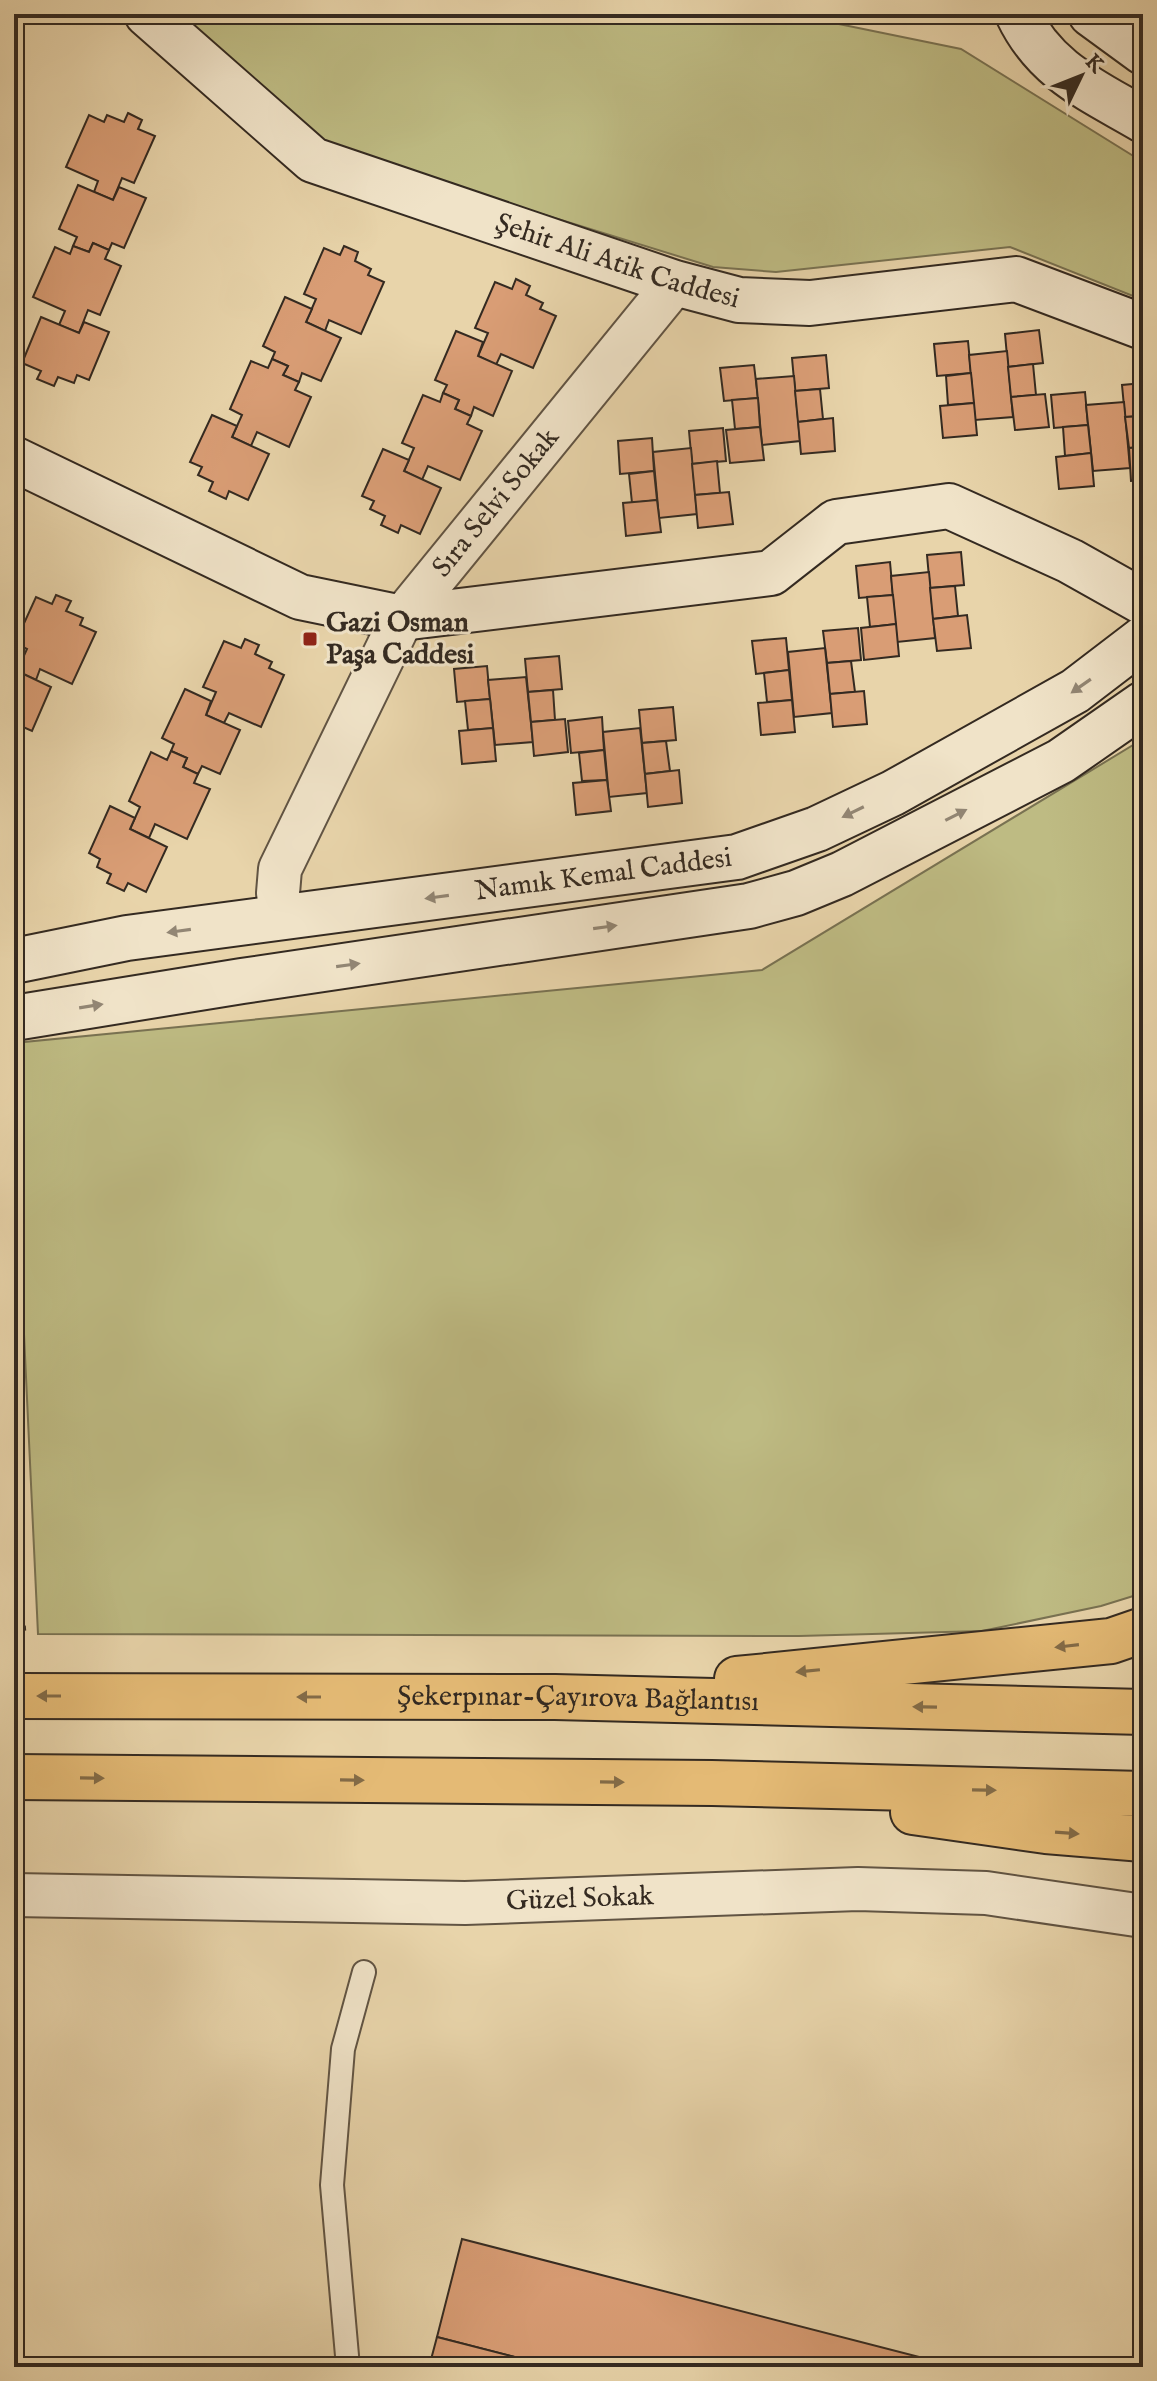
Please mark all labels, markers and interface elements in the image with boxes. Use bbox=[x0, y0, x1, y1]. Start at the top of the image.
north arrow bbox=[1041, 36, 1121, 116]
text: K bbox=[1078, 48, 1111, 80]
street label: Şehit Ali Atik Caddesi bbox=[491, 206, 743, 317]
street label: Sıra Selvi Sokak bbox=[425, 420, 568, 585]
place label: Gazi Osman Paşa Caddesi bbox=[326, 606, 475, 673]
marker: Gazi Osman Paşa Caddesi bbox=[301, 630, 319, 648]
one-way arrow bbox=[1070, 678, 1091, 693]
one-way arrow bbox=[842, 805, 865, 819]
one-way arrow bbox=[944, 809, 967, 822]
street label: Namık Kemal Caddesi bbox=[473, 840, 734, 909]
one-way arrow bbox=[424, 891, 449, 904]
one-way arrow bbox=[593, 920, 618, 933]
one-way arrow bbox=[166, 925, 191, 938]
one-way arrow bbox=[336, 958, 361, 971]
one-way arrow bbox=[79, 999, 104, 1011]
one-way arrow bbox=[1054, 1640, 1079, 1653]
one-way arrow bbox=[796, 1665, 821, 1678]
street label: Şekerpınar-Çayırova Bağlantısı bbox=[397, 1679, 759, 1720]
one-way arrow bbox=[36, 1690, 61, 1702]
one-way arrow bbox=[296, 1691, 321, 1703]
one-way arrow bbox=[912, 1700, 937, 1713]
one-way arrow bbox=[80, 1771, 105, 1784]
one-way arrow bbox=[340, 1774, 365, 1786]
one-way arrow bbox=[600, 1776, 625, 1788]
one-way arrow bbox=[972, 1784, 997, 1796]
one-way arrow bbox=[1055, 1827, 1080, 1840]
street label: Güzel Sokak bbox=[505, 1879, 655, 1919]

